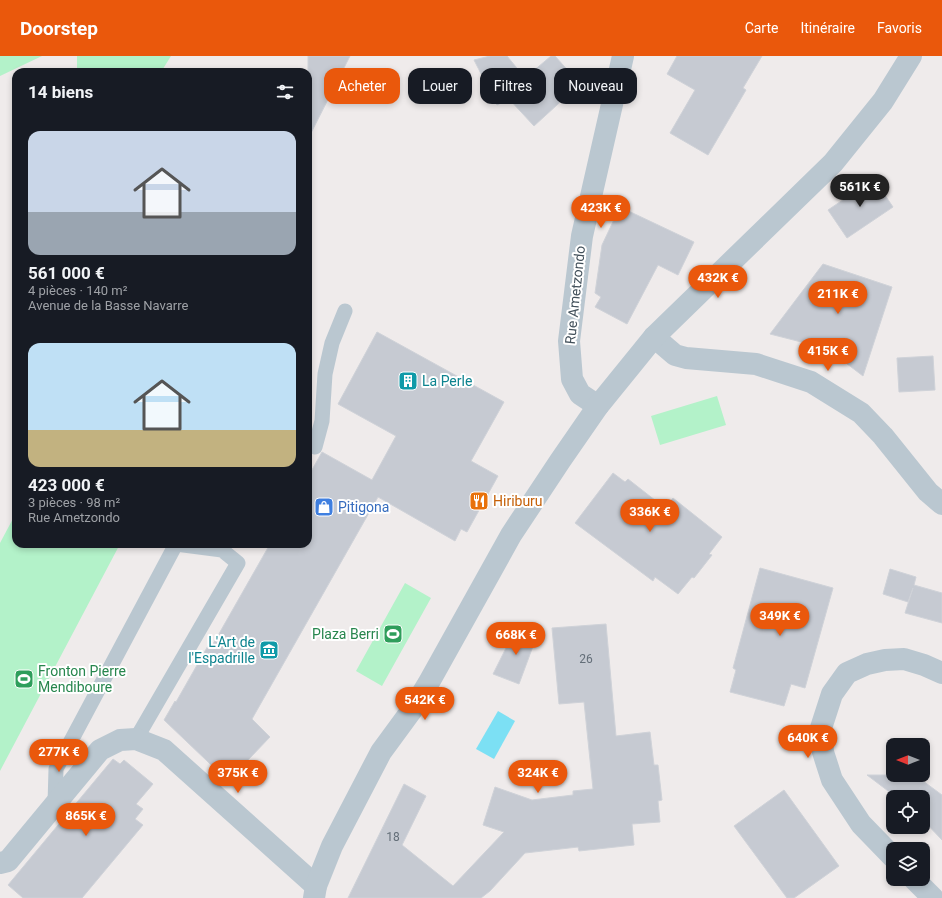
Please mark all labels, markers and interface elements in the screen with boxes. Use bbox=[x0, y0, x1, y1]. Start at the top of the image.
text: Doorstep bbox=[20, 17, 98, 40]
text: Carte bbox=[745, 20, 778, 36]
text: Itinéraire bbox=[800, 20, 855, 36]
text: Favoris bbox=[877, 20, 922, 36]
chip: Acheter bbox=[324, 68, 400, 104]
chip: Louer bbox=[408, 68, 472, 104]
chip: Filtres bbox=[480, 68, 546, 104]
chip: Nouveau bbox=[554, 68, 637, 104]
icon: filters bbox=[274, 81, 296, 103]
text: 14 biens bbox=[28, 82, 93, 102]
icon: home bbox=[126, 157, 198, 229]
pin: 561K € bbox=[827, 174, 893, 208]
text: 561K € bbox=[839, 179, 881, 194]
pin: 423K € bbox=[568, 195, 634, 229]
text: 423K € bbox=[580, 200, 622, 215]
street label: Rue Ametzondo bbox=[562, 245, 588, 345]
text: 561 000 € bbox=[28, 263, 105, 283]
pin: 432K € bbox=[685, 265, 751, 299]
text: 432K € bbox=[697, 270, 739, 285]
pin: 211K € bbox=[805, 281, 871, 315]
text: 4 pièces · 140 m² bbox=[28, 283, 127, 298]
text: 211K € bbox=[817, 286, 859, 301]
text: Avenue de la Basse Navarre bbox=[28, 298, 188, 313]
pin: 415K € bbox=[795, 338, 861, 372]
text: 415K € bbox=[807, 343, 849, 358]
icon: home bbox=[126, 369, 198, 441]
building icon: La Perle bbox=[397, 370, 419, 392]
place label: La Perle bbox=[422, 373, 472, 389]
text: 423 000 € bbox=[28, 475, 105, 495]
restaurant icon: Hiriburu bbox=[468, 490, 490, 512]
place label: Hiriburu bbox=[493, 493, 543, 509]
text: 3 pièces · 98 m² bbox=[28, 495, 120, 510]
shop icon: Pitigona bbox=[313, 496, 335, 518]
place label: Pitigona bbox=[338, 499, 389, 515]
pin: 336K € bbox=[617, 499, 683, 533]
text: 336K € bbox=[629, 504, 671, 519]
text: Rue Ametzondo bbox=[28, 510, 120, 525]
pin: 349K € bbox=[747, 603, 813, 637]
text: 349K € bbox=[759, 608, 801, 623]
pin: 668K € bbox=[483, 622, 549, 656]
sports icon: Plaza Berri bbox=[382, 623, 404, 645]
place label: Plaza Berri bbox=[312, 626, 379, 642]
text: 668K € bbox=[495, 627, 537, 642]
place label: L'Art de l'Espadrille bbox=[188, 634, 255, 666]
museum icon: L'Art de l'Espadrille bbox=[258, 639, 280, 661]
house number: 26 bbox=[579, 652, 593, 666]
place label: Fronton Pierre Mendiboure bbox=[38, 663, 126, 695]
sports icon: Fronton Pierre Mendiboure bbox=[13, 668, 35, 690]
pin: 542K € bbox=[392, 687, 458, 721]
text: 542K € bbox=[404, 692, 446, 707]
pin: 640K € bbox=[775, 725, 841, 759]
text: 640K € bbox=[787, 730, 829, 745]
north arrow bbox=[886, 738, 930, 782]
map controls bbox=[886, 738, 930, 886]
pin: 277K € bbox=[26, 739, 92, 773]
text: 277K € bbox=[38, 744, 80, 759]
pin: 375K € bbox=[205, 760, 271, 794]
pin: 324K € bbox=[505, 760, 571, 794]
text: 375K € bbox=[217, 765, 259, 780]
text: 324K € bbox=[517, 765, 559, 780]
button: locate bbox=[886, 790, 930, 834]
pin: 865K € bbox=[53, 803, 119, 837]
text: 865K € bbox=[65, 808, 107, 823]
house number: 18 bbox=[386, 830, 400, 844]
button: layers bbox=[886, 842, 930, 886]

